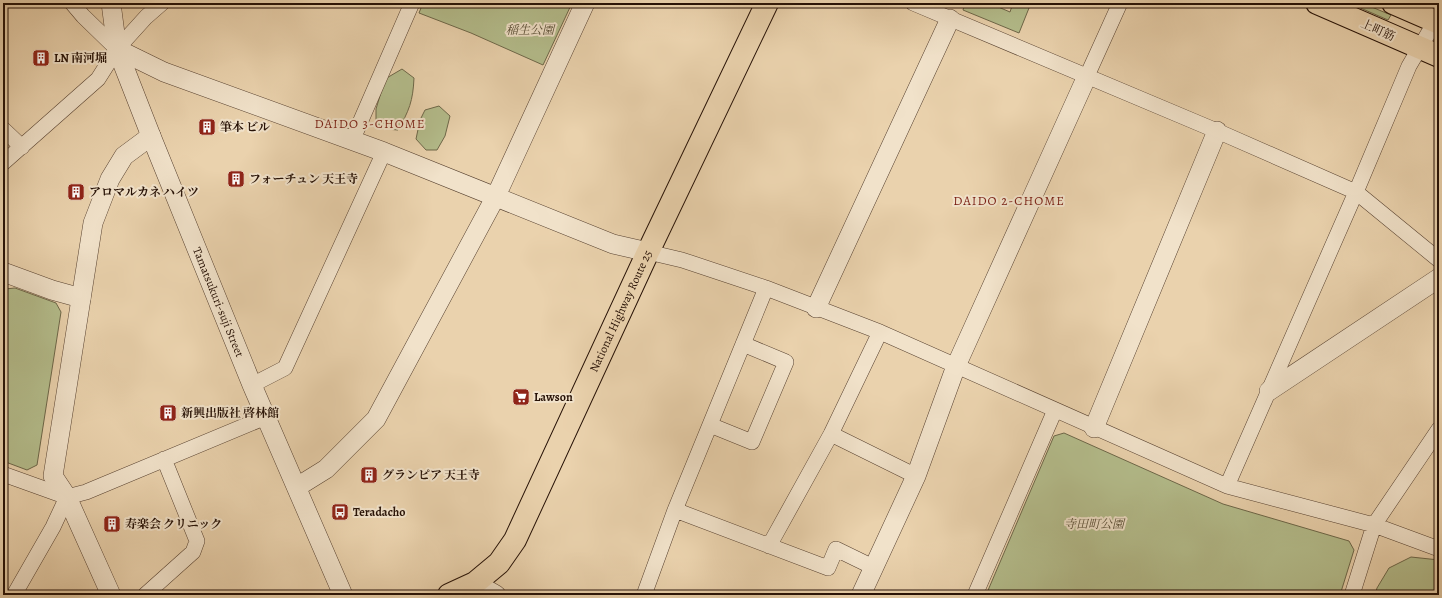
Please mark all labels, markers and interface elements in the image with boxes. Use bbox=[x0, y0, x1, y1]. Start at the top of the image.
street label: 上町筋 bbox=[1358, 15, 1398, 45]
park label: 稲生公園 bbox=[506, 22, 556, 38]
building icon: LN 南河堀 bbox=[31, 48, 51, 68]
place label: LN 南河堀 bbox=[54, 50, 107, 66]
district label: DAIDO 3-CHOME bbox=[315, 115, 425, 132]
building icon: 筆本 ビル bbox=[197, 117, 217, 137]
place label: 筆本 ビル bbox=[220, 119, 270, 135]
building icon: フォーチュン 天王寺 bbox=[226, 169, 246, 189]
place label: フォーチュン 天王寺 bbox=[249, 171, 358, 187]
building icon: アロマルカネ ハイツ bbox=[66, 182, 86, 202]
place label: アロマルカネ ハイツ bbox=[89, 184, 199, 200]
district label: DAIDO 2-CHOME bbox=[953, 192, 1065, 209]
street label: Tamatsukuri-suji Street bbox=[189, 245, 248, 359]
street label: National Highway Route 25 bbox=[586, 247, 656, 375]
supermarket icon: Lawson bbox=[511, 387, 531, 407]
place label: Lawson bbox=[534, 389, 573, 405]
building icon: 新興出版社 啓林館 bbox=[158, 403, 178, 423]
place label: 新興出版社 啓林館 bbox=[181, 405, 279, 421]
building icon: グランピア 天王寺 bbox=[359, 465, 379, 485]
place label: グランピア 天王寺 bbox=[382, 467, 480, 483]
bus stop icon: Teradacho bbox=[330, 502, 350, 522]
place label: Teradacho bbox=[353, 504, 405, 520]
building icon: 寿楽会 クリニック bbox=[102, 514, 122, 534]
place label: 寿楽会 クリニック bbox=[125, 516, 222, 532]
park label: 寺田町公園 bbox=[1064, 516, 1126, 532]

